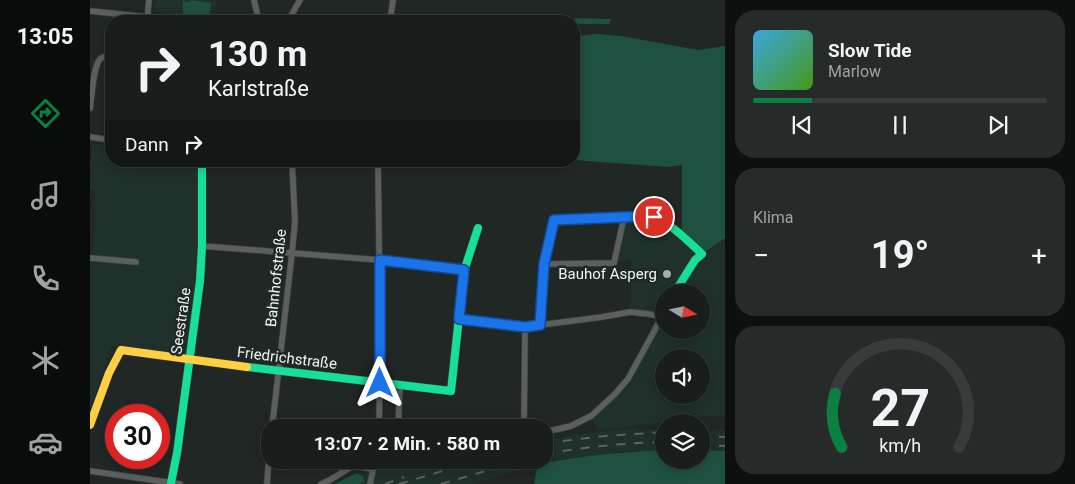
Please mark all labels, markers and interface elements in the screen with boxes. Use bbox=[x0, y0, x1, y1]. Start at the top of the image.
text: 13:05 bbox=[17, 24, 73, 49]
text: 130 m bbox=[208, 34, 307, 75]
icon: right bbox=[125, 35, 190, 100]
text: Slow Tide bbox=[828, 39, 911, 62]
text: Marlow bbox=[828, 62, 881, 81]
text: Karlstraße bbox=[208, 76, 309, 101]
icon: directions bbox=[28, 96, 63, 131]
icon: previous bbox=[788, 111, 816, 139]
icon: pause bbox=[886, 111, 914, 139]
icon: next bbox=[984, 111, 1012, 139]
icon: right bbox=[179, 130, 207, 158]
text: Dann bbox=[125, 133, 169, 156]
icon: music bbox=[28, 178, 63, 213]
pin bbox=[633, 196, 675, 238]
icon: arrive bbox=[640, 203, 668, 231]
text: Klima bbox=[753, 208, 794, 227]
street label: Bahnhofstraße bbox=[262, 228, 290, 328]
text: 19° bbox=[871, 233, 929, 277]
text: − bbox=[753, 239, 769, 272]
text: + bbox=[1031, 239, 1047, 272]
icon: phone bbox=[28, 261, 63, 296]
place label: Bauhof Asperg bbox=[558, 265, 657, 283]
marker: Bauhof Asperg bbox=[661, 268, 673, 280]
north arrow bbox=[655, 284, 710, 339]
map controls bbox=[655, 284, 710, 469]
street label: Seestraße bbox=[167, 286, 195, 356]
icon: climate bbox=[28, 343, 63, 378]
street label: Friedrichstraße bbox=[236, 343, 338, 373]
button: sound bbox=[655, 349, 710, 404]
position arrow bbox=[353, 356, 405, 408]
text: 27 bbox=[870, 378, 930, 439]
speed limit sign: 30 bbox=[105, 404, 170, 469]
button: layers bbox=[655, 414, 710, 469]
icon: car bbox=[28, 425, 63, 460]
text: 13:07 · 2 Min. · 580 m bbox=[314, 432, 500, 455]
text: km/h bbox=[879, 435, 921, 456]

